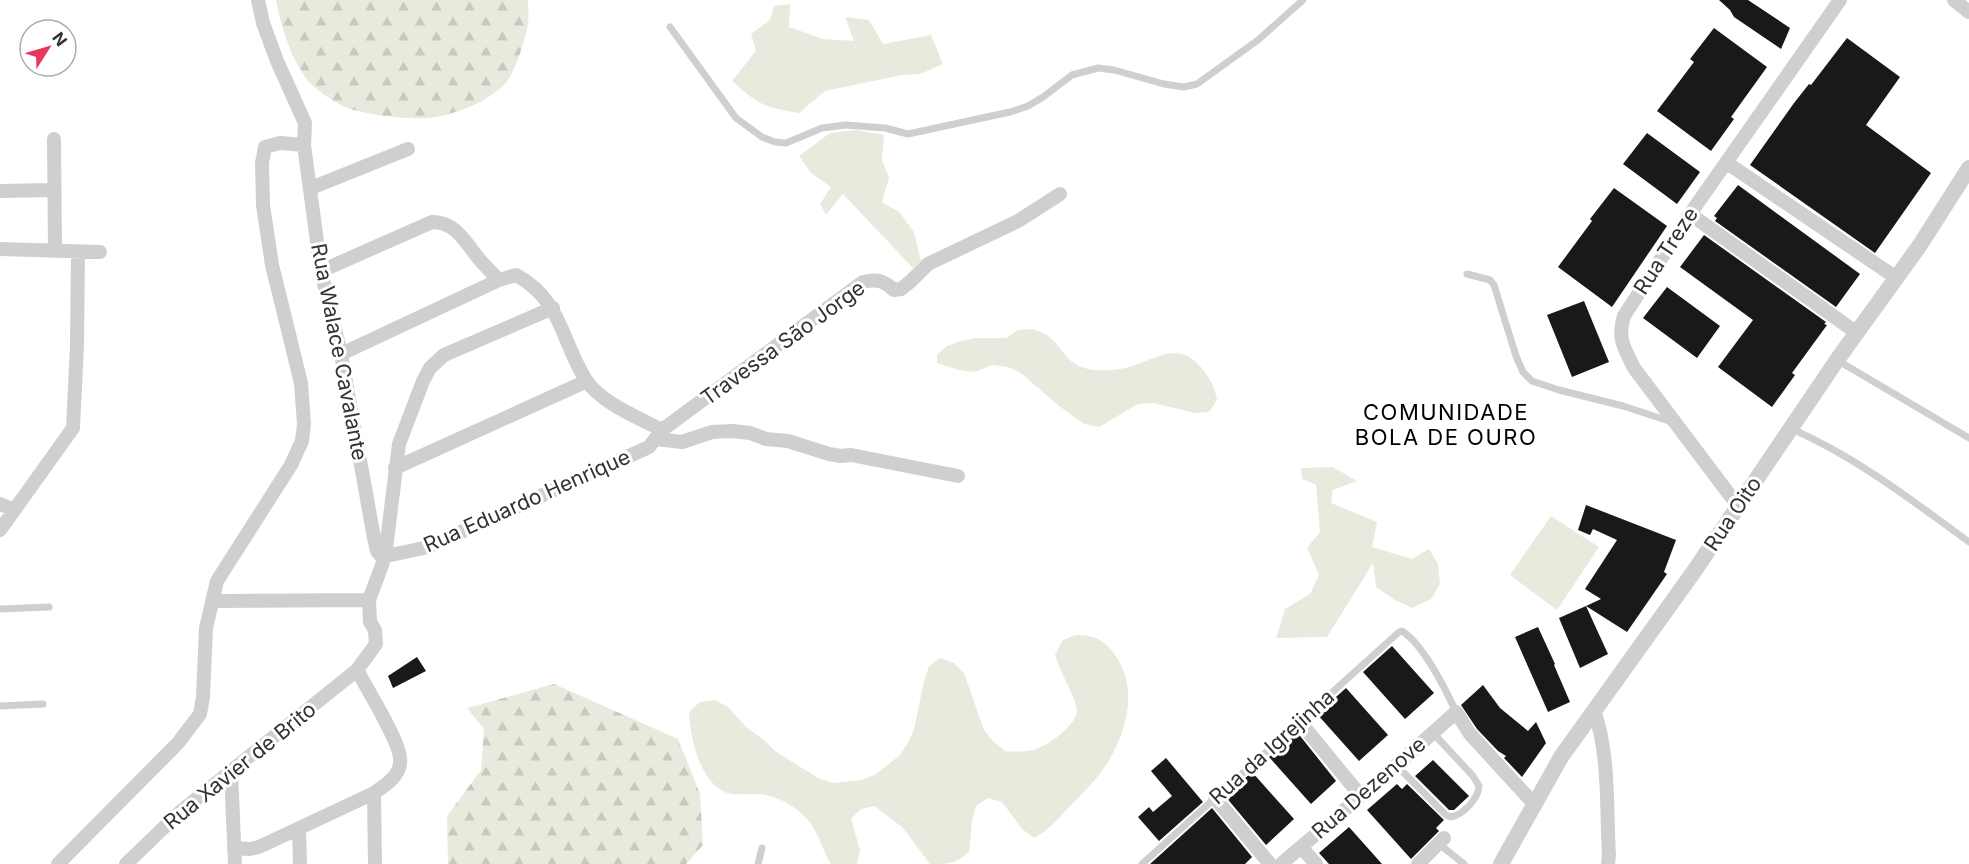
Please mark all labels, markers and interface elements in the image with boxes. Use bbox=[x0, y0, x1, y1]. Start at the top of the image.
north arrow bbox=[18, 18, 78, 78]
text: N bbox=[48, 28, 72, 50]
street label: Rua Treze bbox=[1628, 202, 1703, 299]
street label: Rua Walace Cavalante bbox=[306, 241, 373, 463]
street label: Travessa São Jorge bbox=[696, 275, 869, 410]
district label: COMUNIDADE BOLA DE OURO bbox=[1355, 399, 1537, 450]
street label: Rua Eduardo Henrique bbox=[420, 444, 634, 557]
street label: Rua Oito bbox=[1699, 472, 1766, 556]
street label: Rua da Igrejinha bbox=[1204, 684, 1339, 809]
street label: Rua Xavier de Brito bbox=[159, 697, 321, 835]
street label: Rua Dezenove bbox=[1307, 731, 1431, 844]

